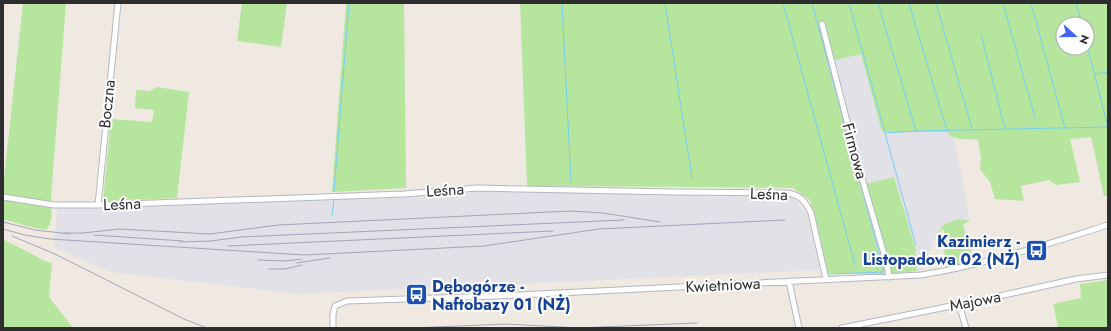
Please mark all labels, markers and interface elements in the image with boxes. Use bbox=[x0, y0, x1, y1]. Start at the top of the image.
north arrow bbox=[1055, 16, 1095, 56]
text: N bbox=[1075, 33, 1093, 47]
street label: Boczna bbox=[93, 79, 121, 129]
street label: Firmowa bbox=[836, 120, 874, 182]
street label: Leśna bbox=[425, 177, 465, 203]
street label: Leśna bbox=[750, 182, 788, 206]
street label: Leśna bbox=[103, 192, 141, 216]
place label: Kazimierz - Listopadowa 02 (NŻ) bbox=[863, 230, 1020, 271]
bus stop icon: Kazimierz - Listopadowa 02 (NŻ) bbox=[1023, 237, 1049, 263]
street label: Kwietniowa bbox=[685, 272, 761, 298]
place label: Dębogórze - Naftobazy 01 (NŻ) bbox=[432, 275, 571, 316]
bus stop icon: Dębogórze - Naftobazy 01 (NŻ) bbox=[403, 282, 429, 308]
street label: Majowa bbox=[947, 285, 1003, 317]

